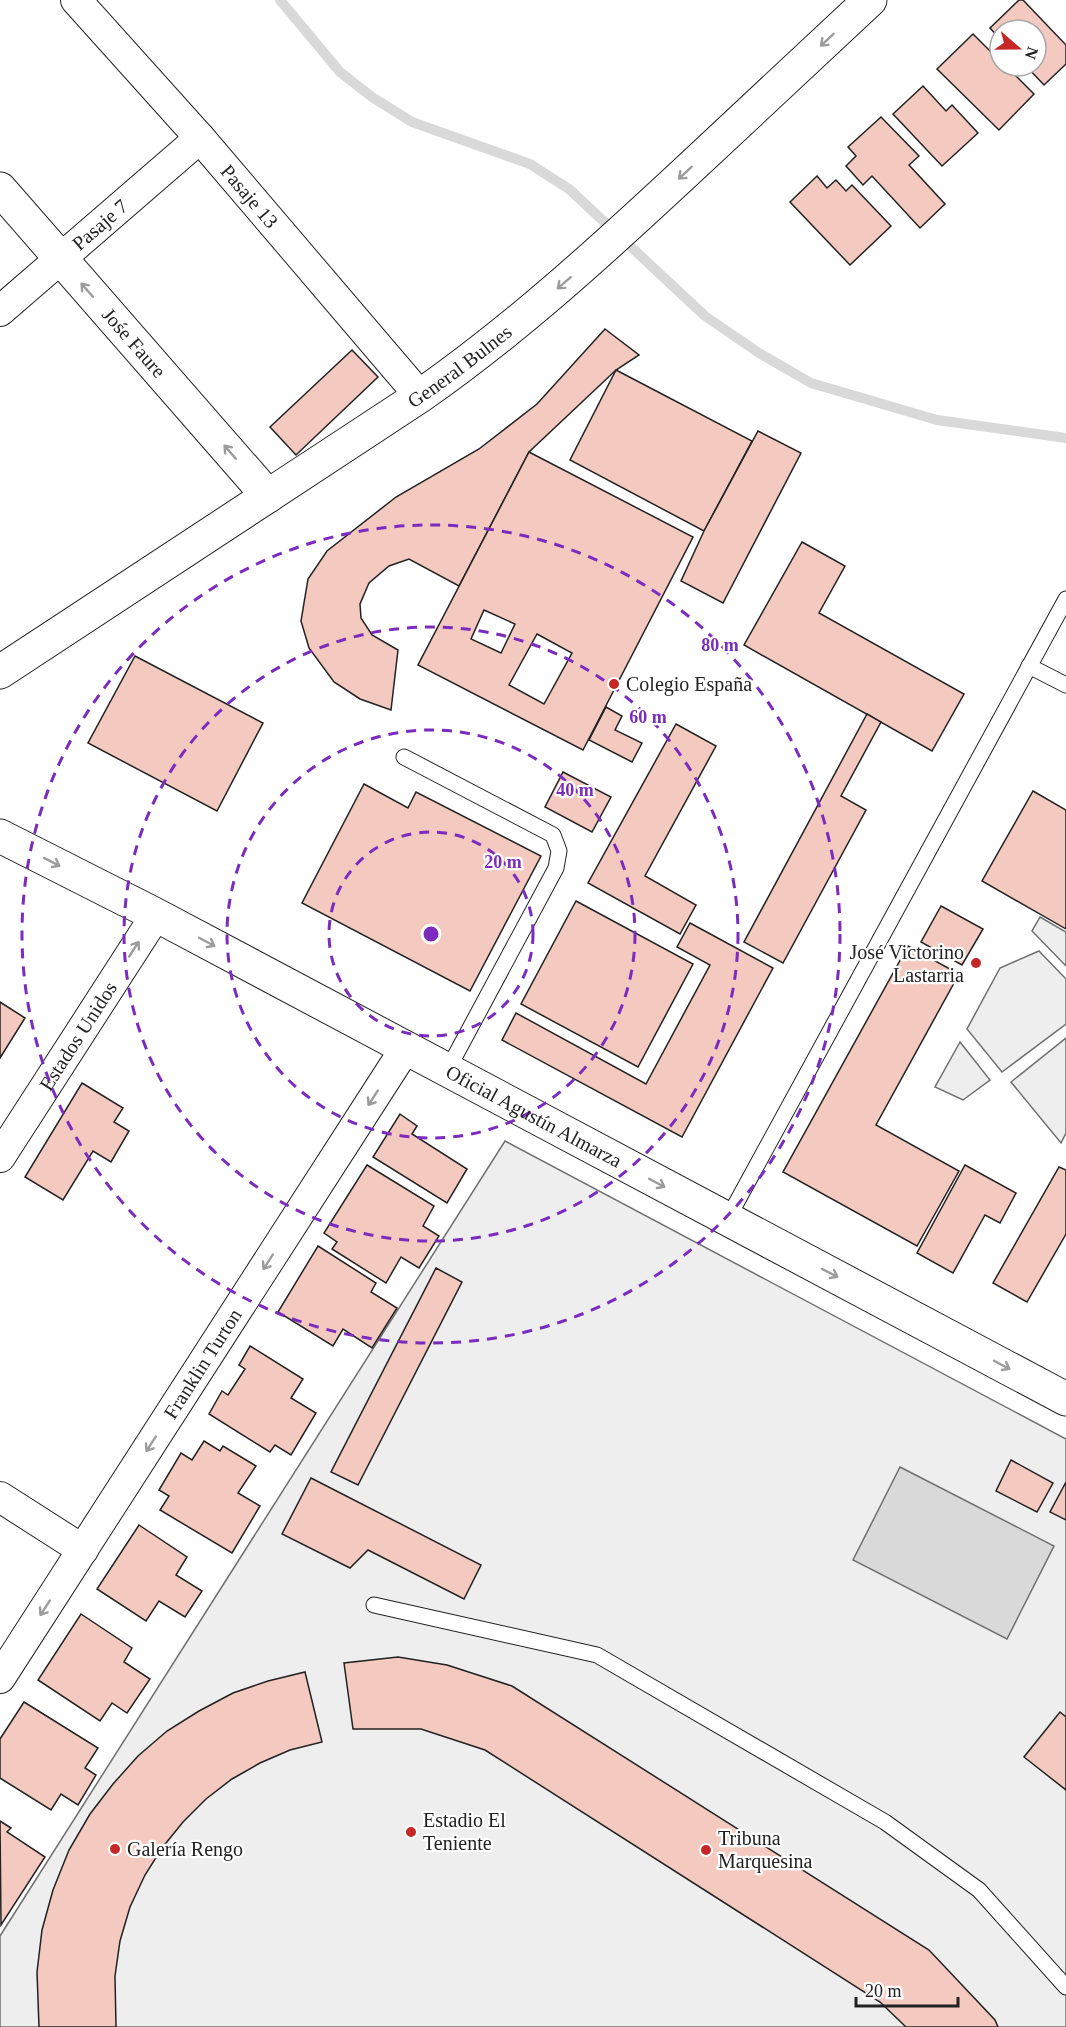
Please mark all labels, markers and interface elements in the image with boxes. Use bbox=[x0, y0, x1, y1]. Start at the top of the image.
north arrow bbox=[988, 18, 1048, 78]
one-way arrow bbox=[820, 33, 835, 47]
text: N bbox=[1022, 45, 1042, 62]
street label: Pasaje 13 bbox=[217, 160, 283, 232]
one-way arrow bbox=[677, 166, 692, 180]
street label: Pasaje 7 bbox=[68, 195, 132, 255]
one-way arrow bbox=[556, 277, 572, 290]
one-way arrow bbox=[80, 283, 94, 298]
street label: Jośe Faure bbox=[98, 303, 170, 382]
street label: General Bulnes bbox=[403, 320, 516, 412]
one-way arrow bbox=[223, 444, 236, 460]
text: 80 m bbox=[701, 635, 739, 655]
place label: Colegio España bbox=[626, 673, 752, 696]
marker: Colegio España bbox=[607, 677, 621, 691]
text: 60 m bbox=[629, 707, 667, 727]
text: 40 m bbox=[556, 780, 594, 800]
text: 20 m bbox=[484, 852, 522, 872]
one-way arrow bbox=[43, 857, 61, 868]
centre of rings bbox=[421, 924, 441, 944]
one-way arrow bbox=[198, 937, 216, 948]
one-way arrow bbox=[128, 941, 140, 958]
place label: José Victorino Lastarria bbox=[849, 941, 964, 986]
marker: José Victorino Lastarria bbox=[969, 956, 983, 970]
street label: Estados Unidos bbox=[35, 977, 121, 1094]
street label: Oficial Agustín Almarza bbox=[442, 1060, 626, 1172]
one-way arrow bbox=[367, 1089, 379, 1106]
one-way arrow bbox=[648, 1177, 665, 1189]
one-way arrow bbox=[261, 1253, 273, 1270]
one-way arrow bbox=[820, 1268, 838, 1280]
street label: Franklin Turton bbox=[159, 1305, 246, 1423]
one-way arrow bbox=[993, 1359, 1010, 1371]
one-way arrow bbox=[144, 1435, 157, 1452]
one-way arrow bbox=[39, 1599, 52, 1616]
place label: Estadio El Teniente bbox=[423, 1809, 506, 1854]
marker: Estadio El Teniente bbox=[404, 1825, 418, 1839]
place label: Tribuna Marquesina bbox=[718, 1827, 813, 1873]
place label: Galería Rengo bbox=[127, 1838, 243, 1861]
marker: Galería Rengo bbox=[108, 1842, 122, 1856]
marker: Tribuna Marquesina bbox=[699, 1843, 713, 1857]
scale bar bbox=[856, 1970, 958, 2008]
text: 20 m bbox=[865, 1981, 902, 2001]

